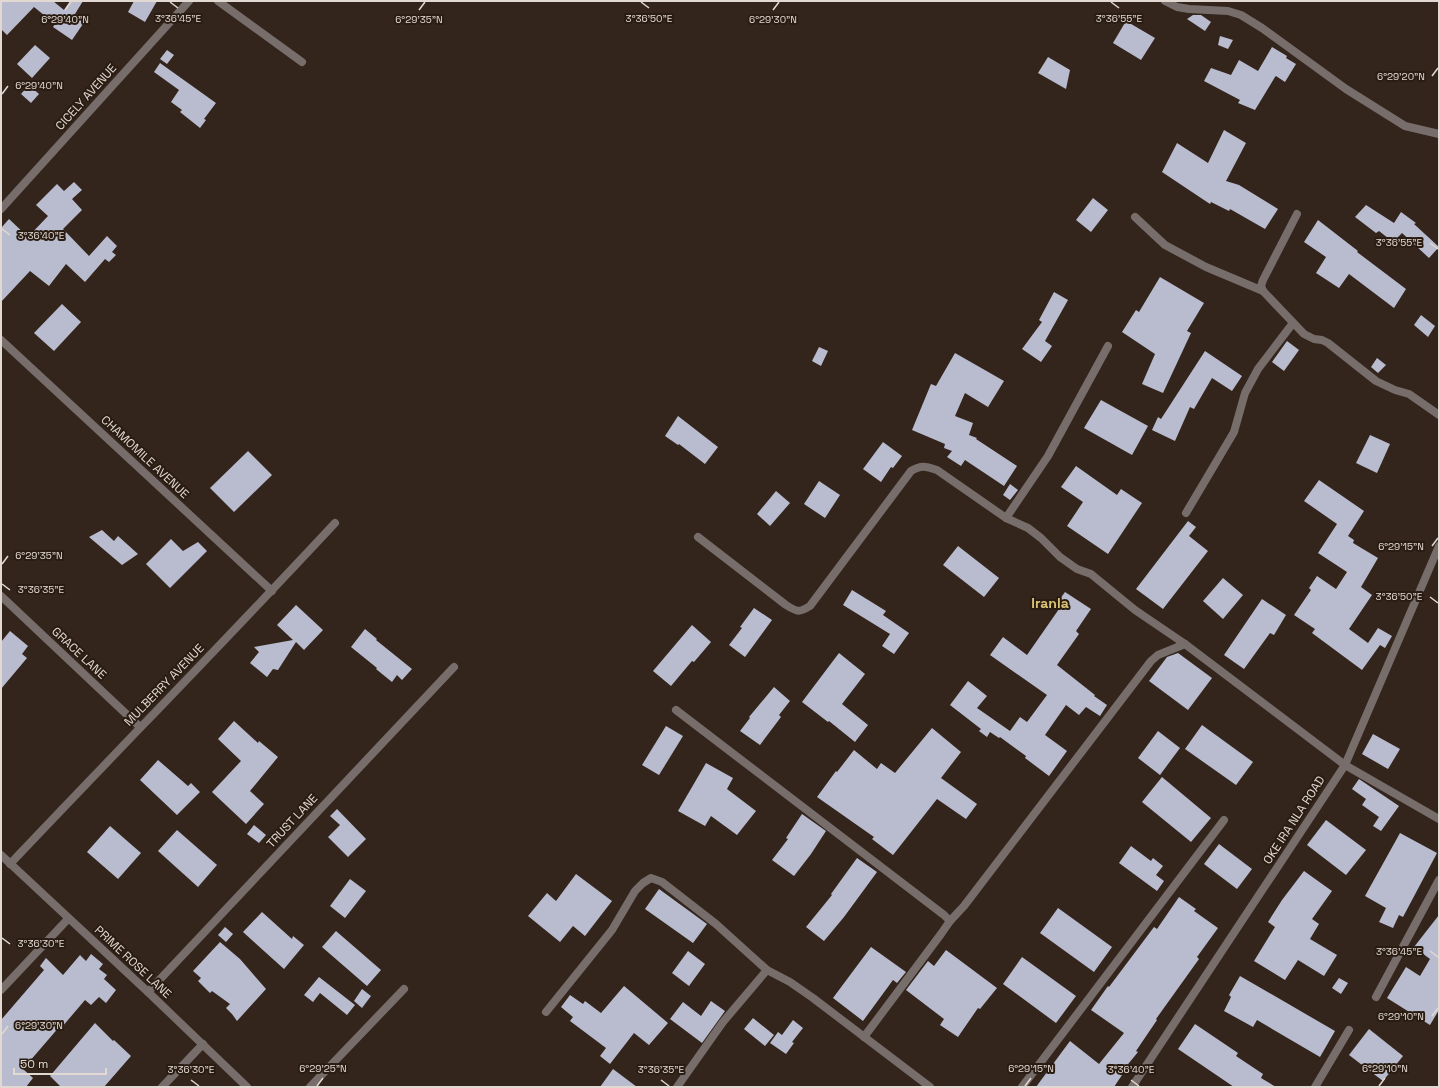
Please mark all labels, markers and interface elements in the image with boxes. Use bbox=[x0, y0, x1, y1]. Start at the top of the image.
text: 3°36'45"E bbox=[155, 12, 201, 25]
text: 3°36'50"E bbox=[626, 12, 673, 25]
text: 3°36'55"E bbox=[1096, 12, 1143, 25]
text: 6°29'40"N bbox=[41, 13, 89, 26]
text: 6°29'35"N bbox=[395, 13, 443, 26]
text: 6°29'30"N bbox=[749, 13, 797, 26]
street label: CICELY AVENUE bbox=[52, 60, 120, 134]
text: 6°29'20"N bbox=[1377, 70, 1425, 83]
text: 6°29'40"N bbox=[15, 79, 63, 92]
text: 3°36'40"E bbox=[18, 229, 65, 242]
text: 3°36'55"E bbox=[1376, 236, 1423, 249]
street label: CHAMOMILE AVENUE bbox=[98, 412, 193, 502]
text: 6°29'15"N bbox=[1378, 540, 1424, 553]
text: 6°29'35"N bbox=[15, 549, 63, 562]
text: 3°36'35"E bbox=[18, 583, 65, 596]
text: 3°36'50"E bbox=[1376, 590, 1423, 603]
district label: Iranla bbox=[1031, 594, 1069, 612]
street label: GRACE LANE bbox=[48, 624, 110, 683]
street label: MULBERRY AVENUE bbox=[121, 640, 208, 730]
street label: OKE IRA NLA ROAD bbox=[1259, 773, 1329, 867]
street label: TRUST LANE bbox=[263, 790, 321, 851]
street label: PRIME ROSE LANE bbox=[91, 922, 175, 1002]
text: 3°36'30"E bbox=[18, 937, 65, 950]
text: 3°36'45"E bbox=[1376, 945, 1422, 958]
text: 6°29'10"N bbox=[1378, 1010, 1424, 1023]
text: 6°29'30"N bbox=[15, 1019, 63, 1032]
scale bar bbox=[14, 1050, 106, 1076]
text: 50 m bbox=[20, 1056, 48, 1072]
text: 6°29'25"N bbox=[299, 1062, 347, 1075]
text: 6°29'15"N bbox=[1008, 1062, 1054, 1075]
text: 6°29'10"N bbox=[1362, 1062, 1408, 1075]
text: 3°36'30"E bbox=[168, 1063, 215, 1076]
text: 3°36'35"E bbox=[638, 1063, 685, 1076]
text: 3°36'40"E bbox=[1108, 1063, 1155, 1076]

